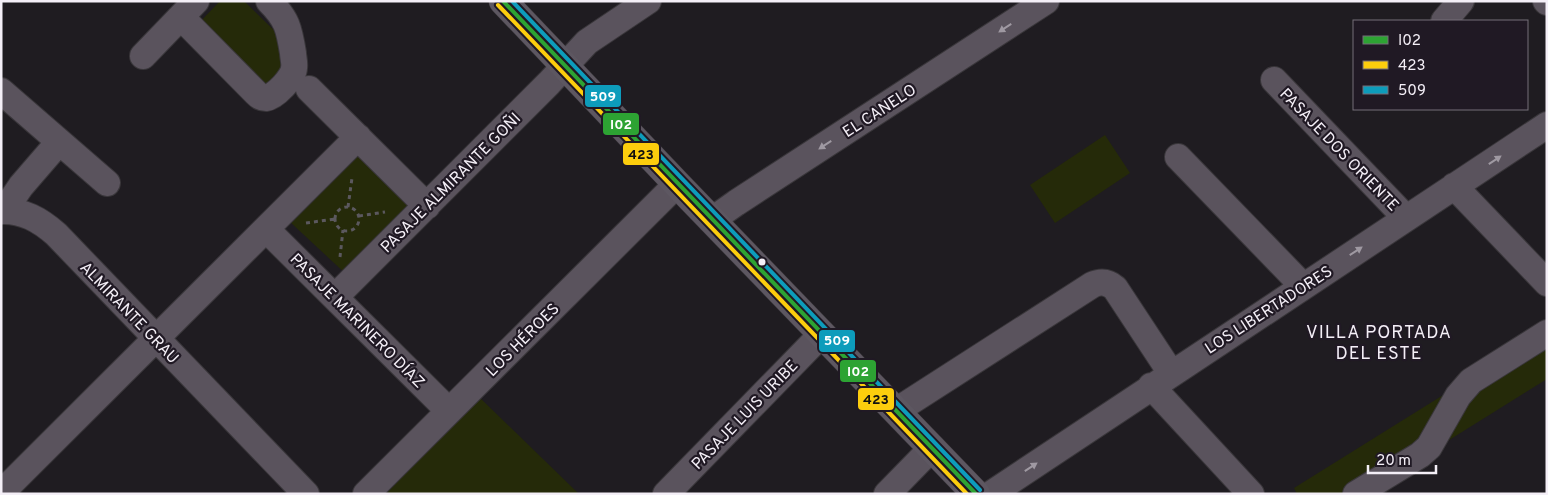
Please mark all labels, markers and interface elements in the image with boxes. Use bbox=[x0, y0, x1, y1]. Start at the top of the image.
legend bbox=[1353, 20, 1528, 110]
one-way arrow bbox=[999, 23, 1012, 33]
text: I02 bbox=[1398, 32, 1421, 51]
text: 423 bbox=[1398, 57, 1426, 76]
street label: EL CANELO bbox=[839, 80, 921, 143]
text: 509 bbox=[1398, 82, 1426, 101]
line badge: 509 bbox=[584, 84, 622, 108]
street label: PASAJE DOS ORIENTE bbox=[1275, 85, 1402, 216]
text: 509 bbox=[590, 89, 616, 106]
street label: PASAJE ALMIRANTE GOÑI bbox=[375, 107, 526, 258]
line badge: I02 bbox=[602, 112, 640, 136]
text: I02 bbox=[610, 117, 632, 134]
one-way arrow bbox=[819, 140, 832, 150]
line badge: 423 bbox=[622, 142, 660, 166]
text: 423 bbox=[628, 147, 654, 164]
one-way arrow bbox=[1488, 155, 1501, 164]
one-way arrow bbox=[1349, 246, 1363, 256]
street label: PASAJE MARINERO DÍAZ bbox=[285, 248, 430, 393]
unlabelled marker bbox=[757, 257, 767, 267]
street label: ALMIRANTE GRAU bbox=[75, 258, 182, 369]
street label: LOS LIBERTADORES bbox=[1202, 262, 1337, 359]
street label: LOS HÉROES bbox=[481, 298, 564, 381]
district label: VILLA PORTADA DEL ESTE bbox=[1306, 322, 1452, 366]
line badge: 509 bbox=[818, 329, 856, 353]
text: 509 bbox=[824, 333, 850, 350]
street label: PASAJE LUIS URIBE bbox=[688, 356, 803, 474]
line badge: I02 bbox=[839, 359, 877, 383]
text: I02 bbox=[847, 364, 869, 381]
line badge: 423 bbox=[857, 387, 895, 411]
text: 423 bbox=[863, 392, 889, 409]
scale bar bbox=[1368, 442, 1436, 474]
text: 20 m bbox=[1376, 452, 1411, 471]
one-way arrow bbox=[1024, 462, 1038, 472]

